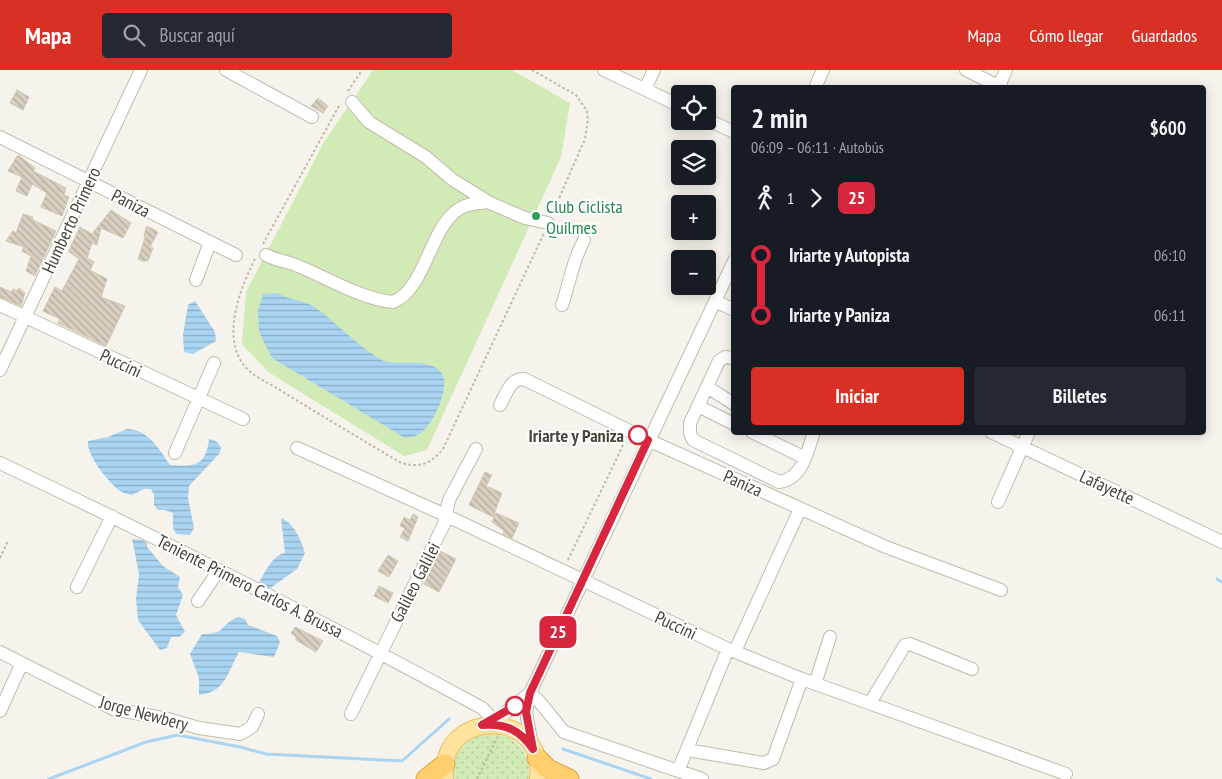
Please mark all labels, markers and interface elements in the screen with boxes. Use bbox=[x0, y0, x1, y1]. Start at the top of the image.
search box bbox=[102, 13, 452, 58]
text: Mapa bbox=[25, 20, 72, 51]
icon: search bbox=[120, 21, 148, 49]
text: Buscar aquí bbox=[160, 23, 235, 47]
text: Mapa bbox=[967, 24, 1001, 47]
text: Cómo llegar bbox=[1029, 24, 1104, 47]
text: Guardados bbox=[1132, 24, 1197, 47]
map controls bbox=[671, 85, 716, 295]
button: locate bbox=[671, 85, 716, 130]
text: 2 min bbox=[751, 99, 808, 136]
text: $600 bbox=[1150, 116, 1186, 140]
text: 06:09 – 06:11 · Autobús bbox=[751, 137, 884, 157]
button: layers bbox=[671, 140, 716, 185]
street label: Humberto Primero bbox=[36, 163, 106, 277]
street label: Paniza bbox=[108, 184, 154, 222]
icon: walk bbox=[751, 184, 779, 212]
icon: forward bbox=[802, 184, 830, 212]
text: 25 bbox=[848, 186, 865, 209]
text: 1 bbox=[787, 188, 794, 208]
place label: Club Ciclista Quilmes bbox=[546, 195, 623, 239]
button: + bbox=[671, 195, 716, 240]
marker: Club Ciclista Quilmes bbox=[530, 210, 542, 222]
text: Iriarte y Autopista bbox=[789, 243, 910, 267]
text: 06:10 bbox=[1154, 245, 1186, 265]
button: − bbox=[671, 250, 716, 295]
text: Iriarte y Paniza bbox=[789, 303, 890, 327]
text: 06:11 bbox=[1154, 305, 1186, 325]
street label: Puccini bbox=[96, 343, 146, 383]
button: Iniciar bbox=[751, 367, 964, 425]
button: Billetes bbox=[974, 367, 1186, 425]
place label: Iriarte y Paniza bbox=[529, 424, 624, 447]
marker: Iriarte y Paniza bbox=[628, 425, 648, 445]
street label: Paniza bbox=[720, 464, 766, 502]
street label: Lafayette bbox=[1076, 464, 1138, 510]
street label: Teniente Primero Carlos A. Brussa bbox=[153, 529, 347, 643]
street label: Galileo Galilei bbox=[385, 538, 445, 626]
street label: Puccini bbox=[651, 605, 701, 645]
line badge: 25 bbox=[536, 616, 580, 648]
text: 25 bbox=[549, 620, 567, 643]
street label: Jorge Newbery bbox=[96, 690, 191, 736]
unlabelled marker bbox=[505, 696, 525, 716]

